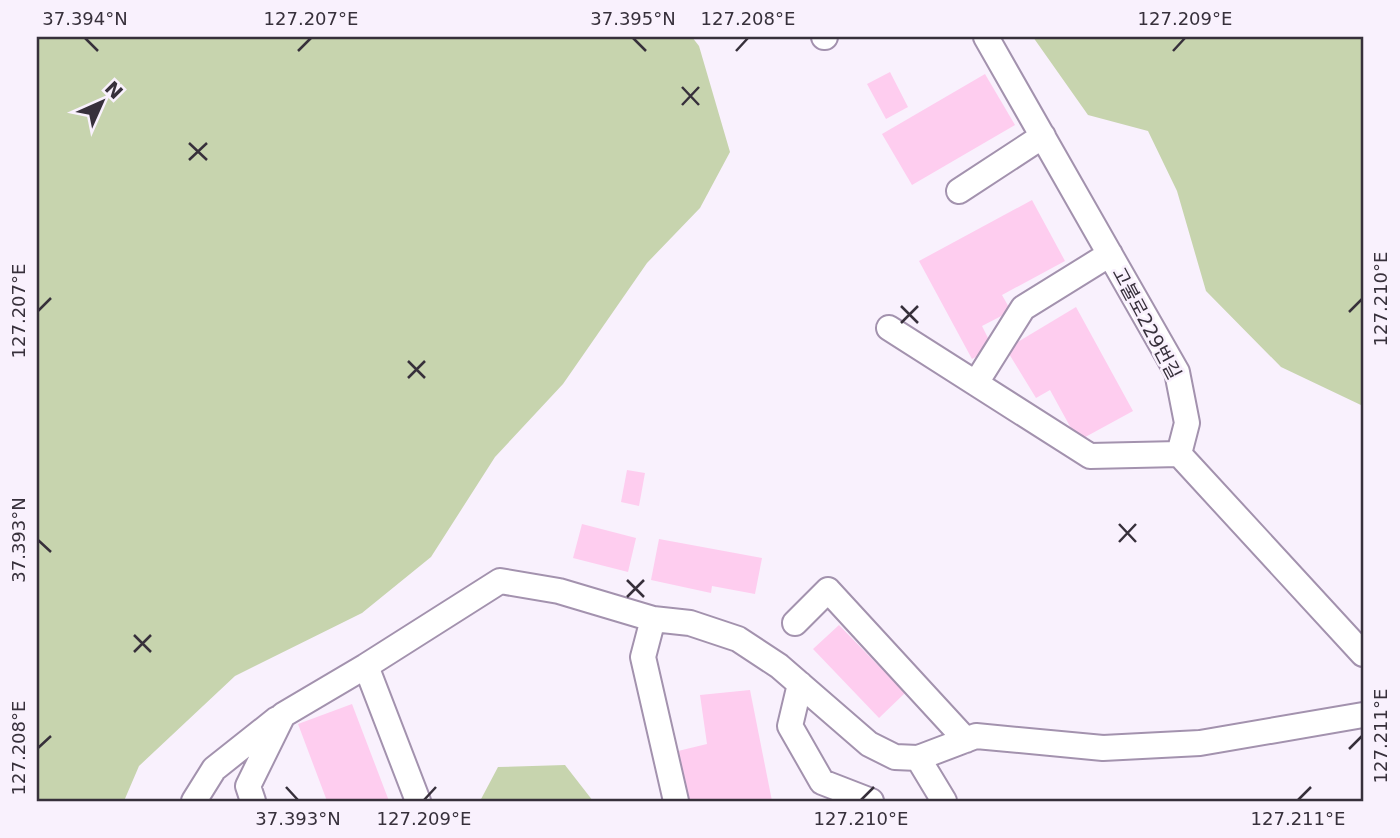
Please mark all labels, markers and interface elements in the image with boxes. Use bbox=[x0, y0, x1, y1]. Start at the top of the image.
text: 37.394°N bbox=[42, 8, 128, 29]
text: 127.207°E bbox=[264, 8, 358, 29]
text: 37.395°N bbox=[590, 8, 676, 29]
text: 127.208°E bbox=[701, 8, 795, 29]
text: 127.209°E bbox=[1138, 8, 1232, 29]
north arrow bbox=[66, 66, 136, 136]
text: N bbox=[101, 77, 127, 103]
text: 127.210°E bbox=[1370, 252, 1391, 346]
street label: 고불로229번길 bbox=[1108, 263, 1186, 383]
text: 127.207°E bbox=[8, 264, 29, 358]
text: 37.393°N bbox=[8, 497, 29, 583]
text: 127.211°E bbox=[1370, 689, 1391, 783]
text: 127.208°E bbox=[8, 701, 29, 795]
text: 37.393°N bbox=[255, 808, 341, 829]
text: 127.209°E bbox=[377, 808, 471, 829]
text: 127.210°E bbox=[814, 808, 908, 829]
text: 127.211°E bbox=[1251, 808, 1345, 829]

